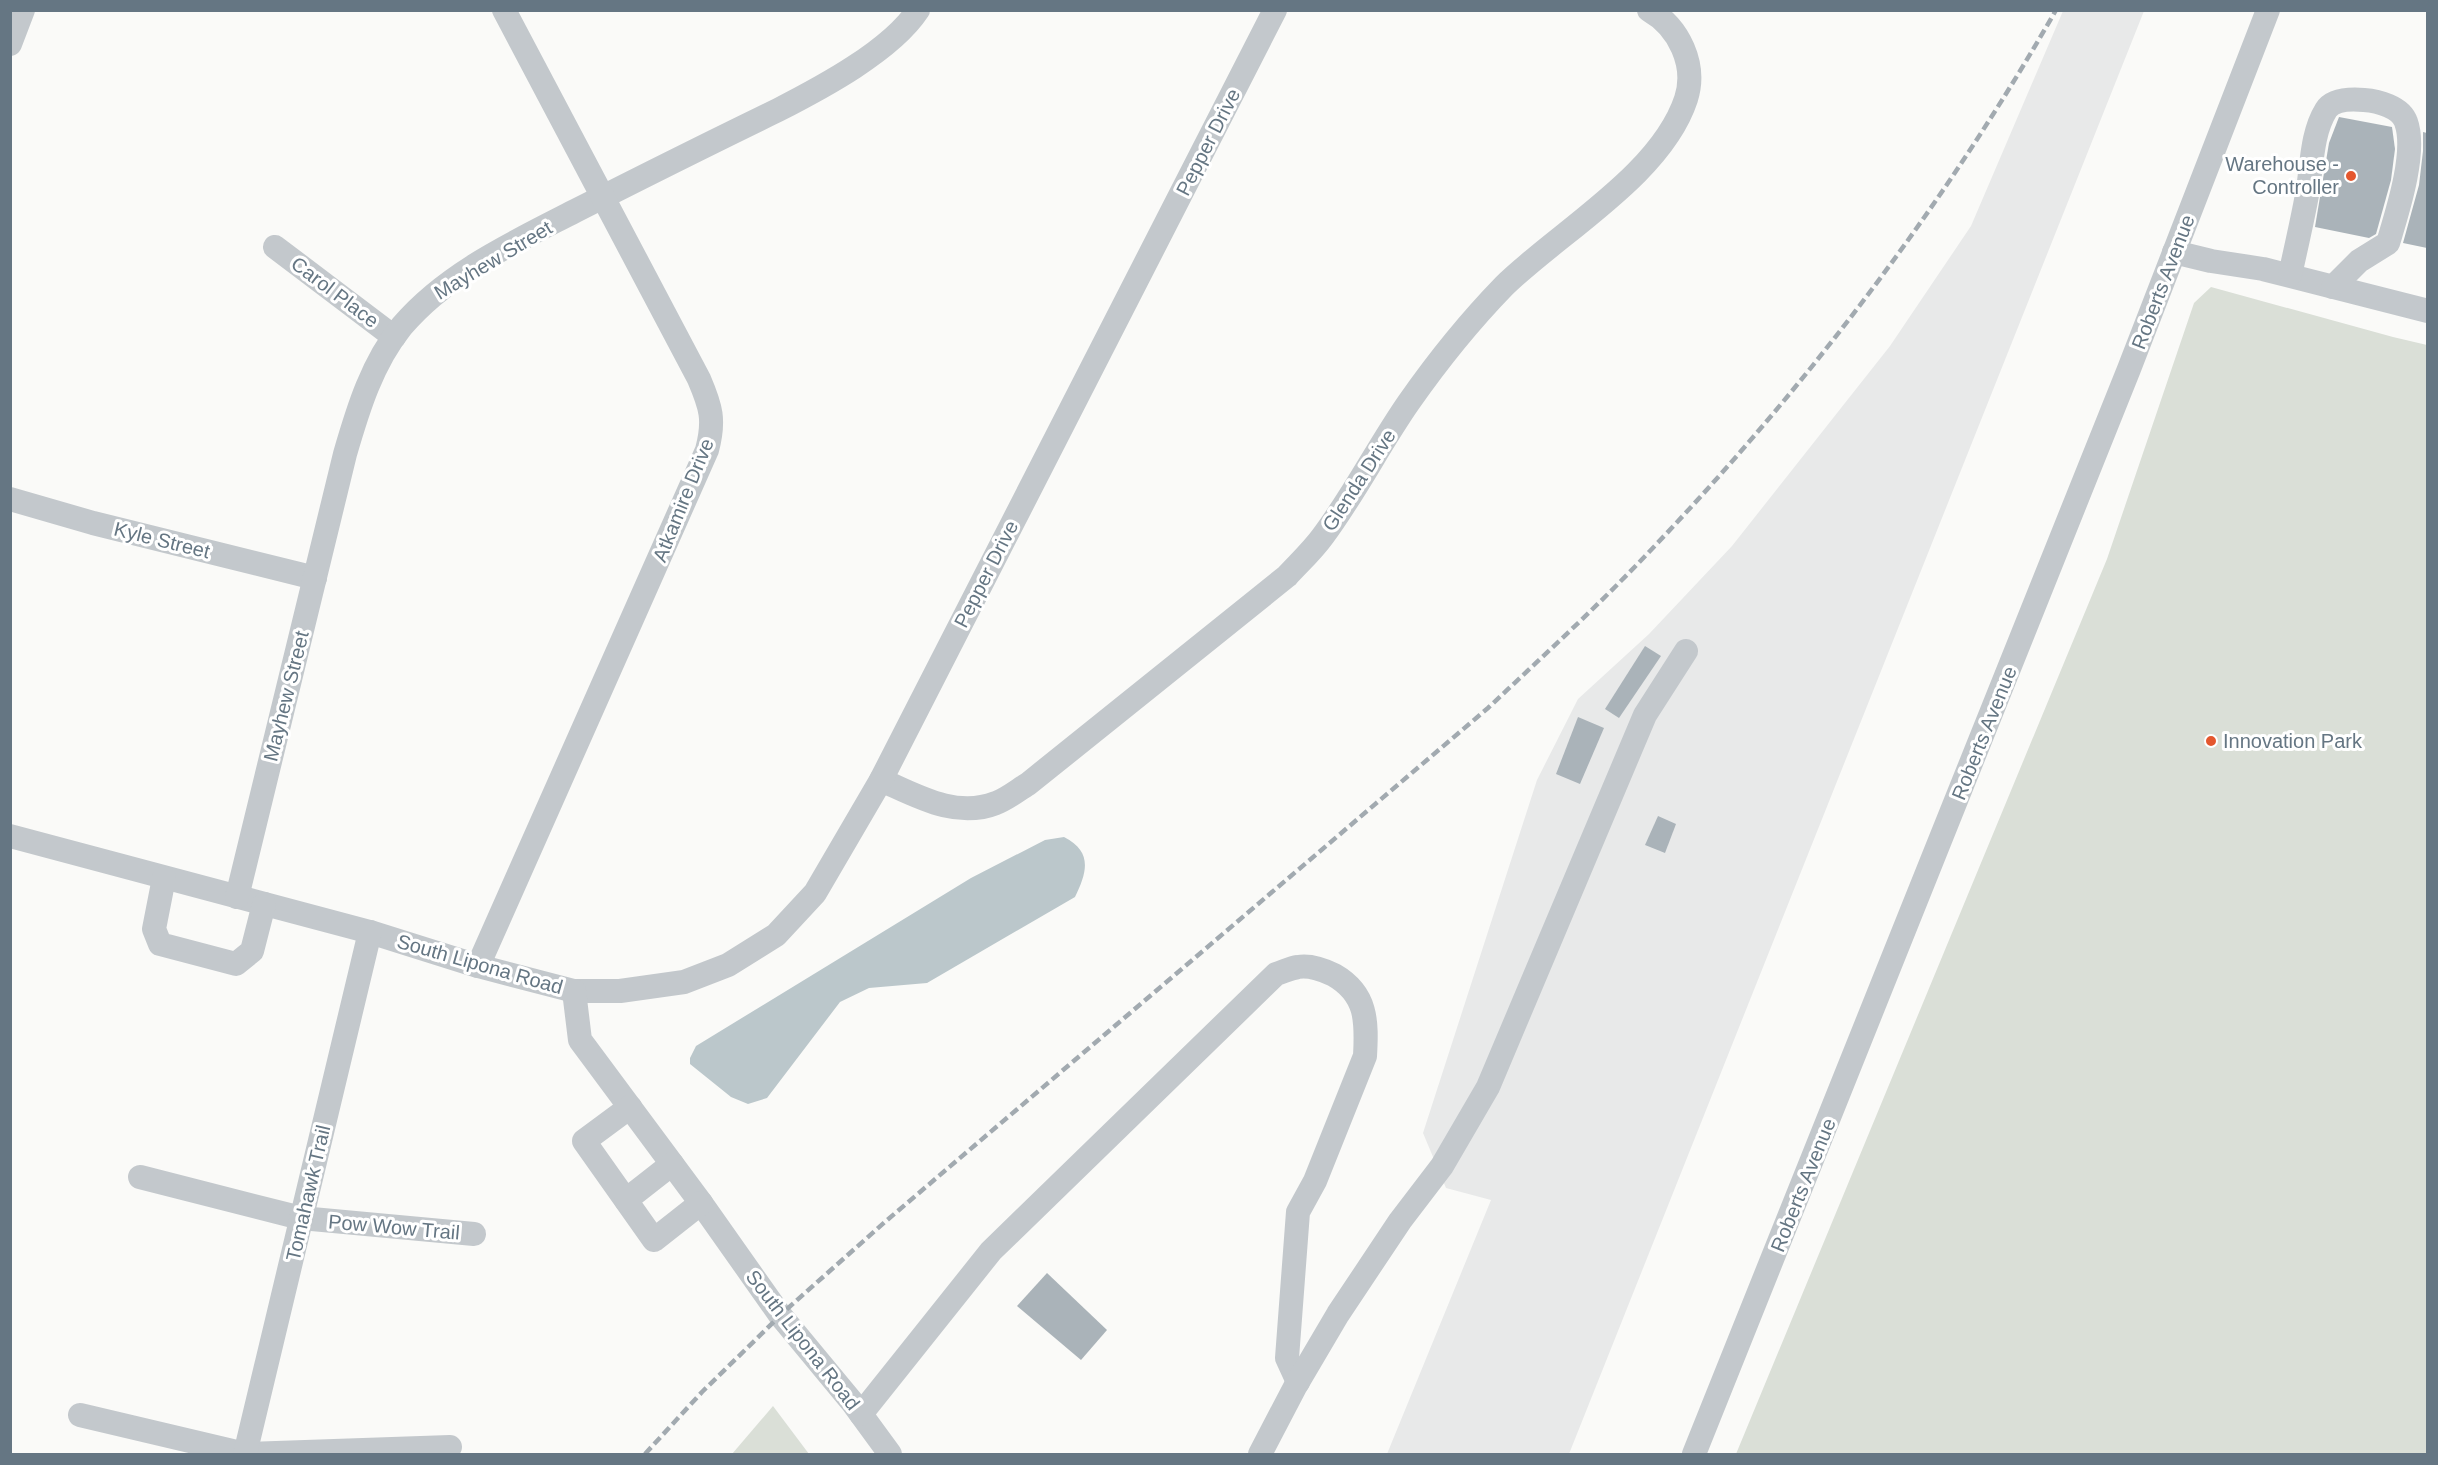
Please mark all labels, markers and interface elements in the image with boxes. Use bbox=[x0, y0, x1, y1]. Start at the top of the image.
street label: Pepper Drive bbox=[1172, 85, 1244, 199]
place label: Warehouse - Controller bbox=[2225, 153, 2339, 198]
marker: Warehouse - Controller bbox=[2344, 169, 2358, 183]
street label: Roberts Avenue bbox=[2127, 212, 2199, 352]
street label: Mayhew Street bbox=[430, 216, 556, 304]
street label: Carol Place bbox=[287, 252, 383, 332]
street label: Glenda Drive bbox=[1318, 425, 1400, 535]
street label: Atkamire Drive bbox=[648, 435, 718, 565]
street label: Kyle Street bbox=[112, 517, 213, 563]
street label: Pepper Drive bbox=[950, 517, 1022, 631]
street label: Mayhew Street bbox=[259, 628, 313, 763]
street label: Roberts Avenue bbox=[1947, 663, 2021, 803]
place label: Innovation Park bbox=[2223, 730, 2363, 752]
marker: Innovation Park bbox=[2204, 734, 2218, 748]
street label: South Lipona Road bbox=[395, 930, 565, 998]
street label: Roberts Avenue bbox=[1766, 1115, 1840, 1255]
street label: Tomahawk Trail bbox=[282, 1123, 334, 1263]
street label: Pow Wow Trail bbox=[327, 1210, 461, 1244]
street label: South Lipona Road bbox=[742, 1266, 864, 1414]

